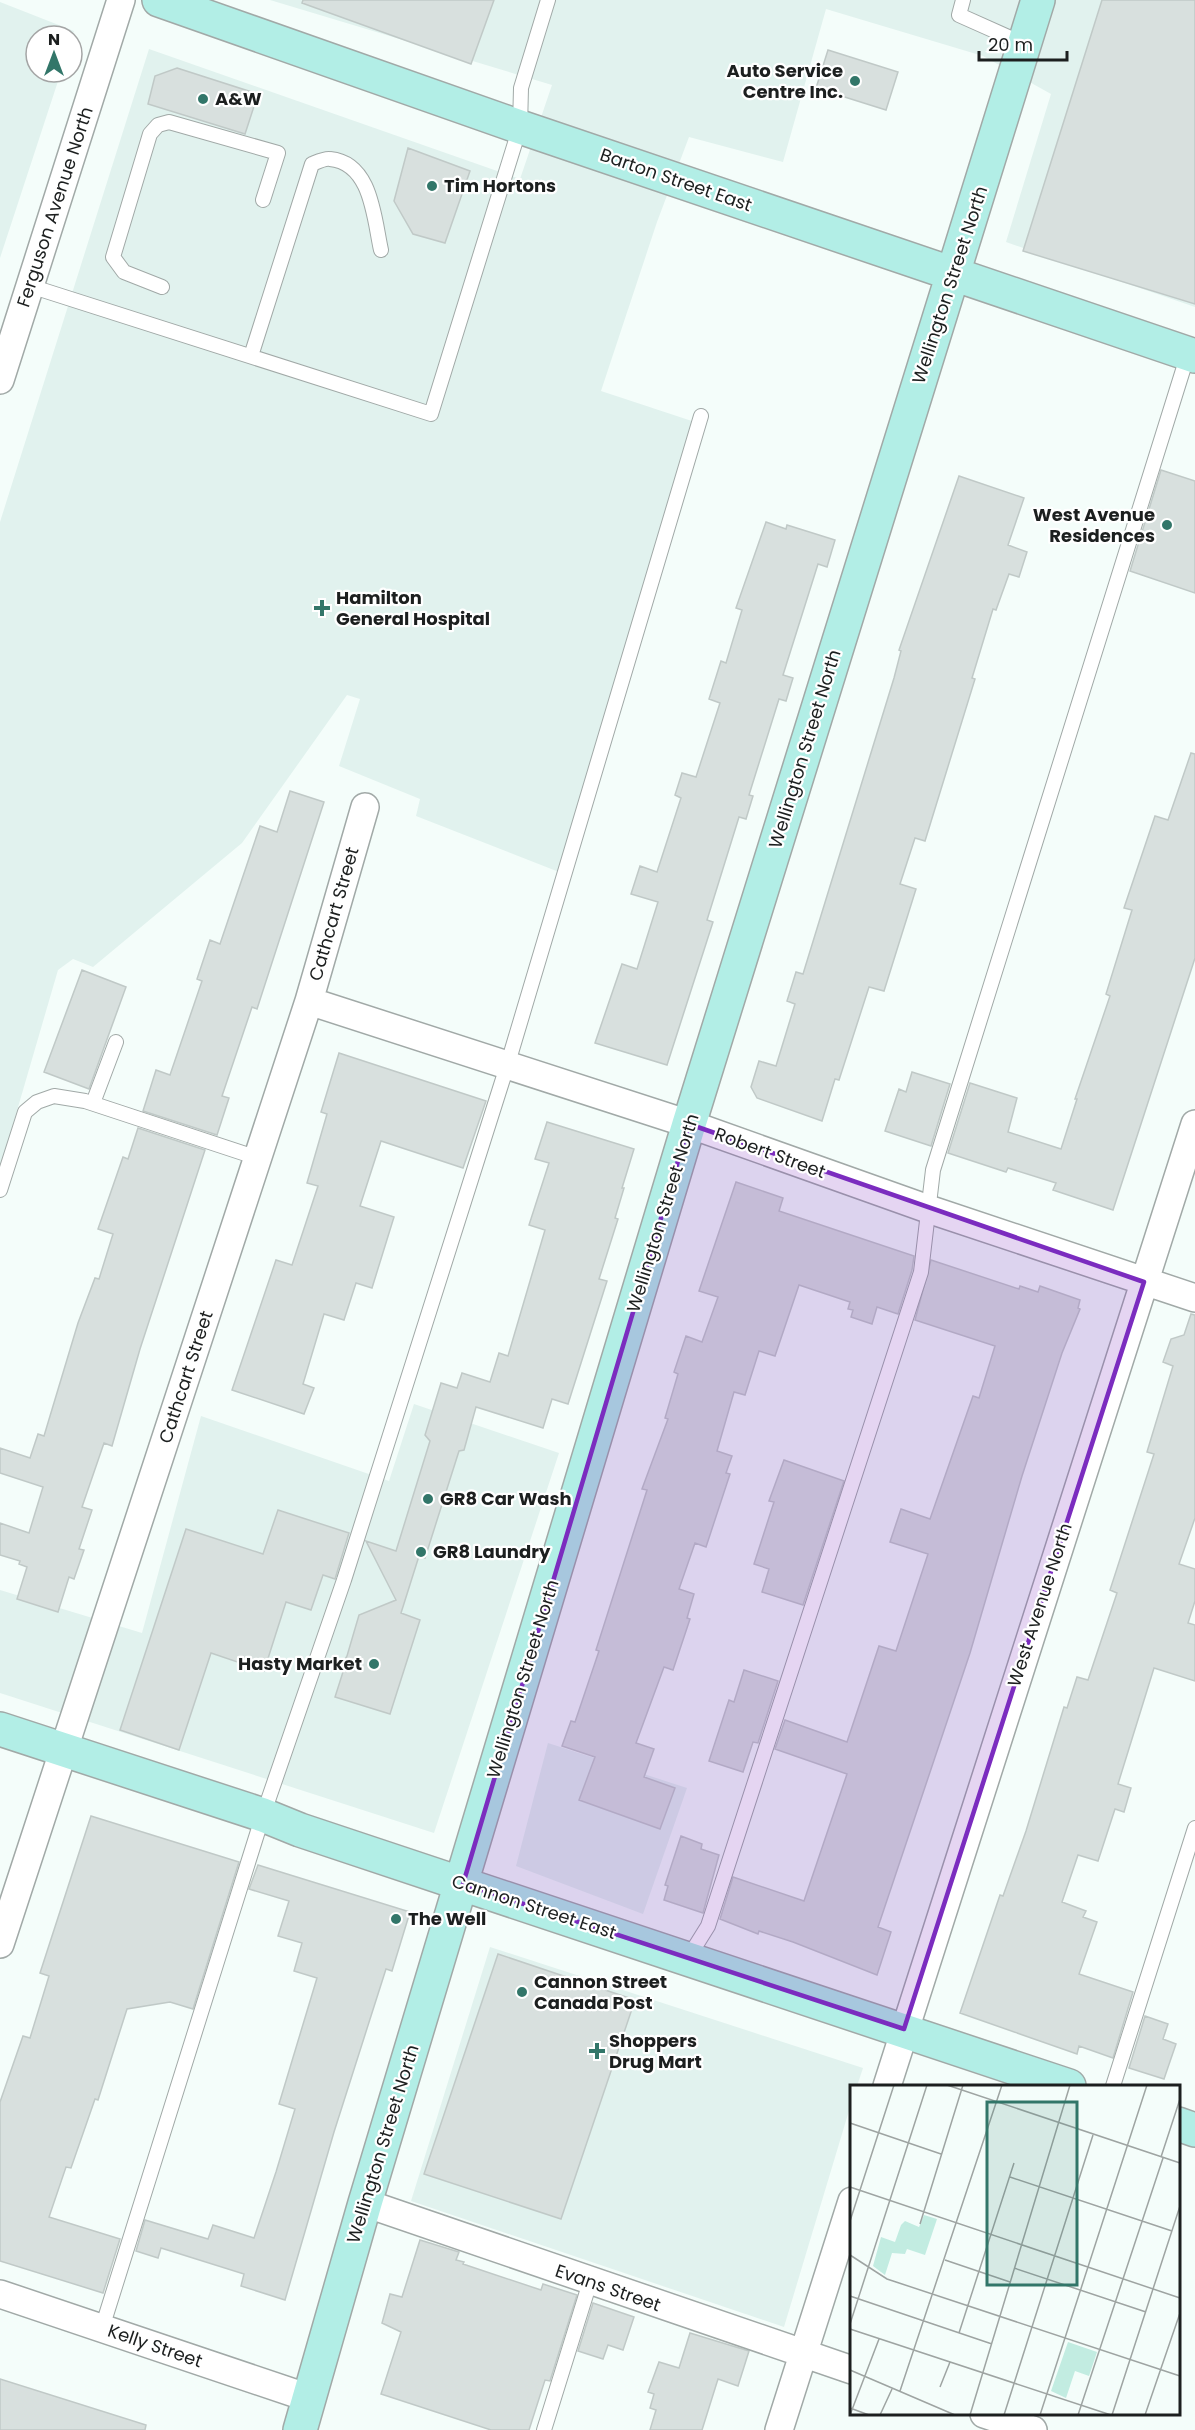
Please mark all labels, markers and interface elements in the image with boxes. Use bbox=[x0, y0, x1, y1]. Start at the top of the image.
north arrow bbox=[24, 24, 84, 84]
scale bar bbox=[979, 24, 1068, 62]
text: N bbox=[48, 28, 60, 51]
text: 20 m bbox=[988, 32, 1033, 57]
place label: Auto Service Centre Inc. bbox=[727, 58, 843, 104]
marker: Auto Service Centre Inc. bbox=[848, 74, 862, 88]
place label: A&W bbox=[215, 86, 262, 111]
marker: A&W bbox=[196, 92, 210, 106]
street label: Ferguson Avenue North bbox=[10, 103, 99, 310]
street label: Barton Street East bbox=[597, 142, 755, 217]
place label: Tim Hortons bbox=[444, 173, 556, 198]
marker: Tim Hortons bbox=[425, 179, 439, 193]
street label: Wellington Street North bbox=[906, 183, 993, 387]
place label: West Avenue Residences bbox=[1033, 502, 1155, 548]
marker: West Avenue Residences bbox=[1160, 518, 1174, 532]
place label: Hamilton General Hospital bbox=[336, 585, 490, 631]
marker: Hamilton General Hospital bbox=[313, 599, 331, 617]
street label: Wellington Street North bbox=[762, 646, 847, 851]
street label: Cathcart Street bbox=[302, 844, 365, 984]
street label: Wellington Street North bbox=[620, 1110, 705, 1315]
street label: Robert Street bbox=[711, 1121, 829, 1184]
street label: Cathcart Street bbox=[152, 1307, 219, 1446]
place label: GR8 Car Wash bbox=[440, 1486, 572, 1511]
marker: GR8 Car Wash bbox=[421, 1492, 435, 1506]
street label: West Avenue North bbox=[1001, 1520, 1078, 1690]
place label: GR8 Laundry bbox=[433, 1539, 551, 1564]
marker: GR8 Laundry bbox=[414, 1545, 428, 1559]
street label: Wellington Street North bbox=[480, 1576, 565, 1781]
place label: Hasty Market bbox=[238, 1651, 362, 1676]
marker: Hasty Market bbox=[367, 1657, 381, 1671]
street label: Cannon Street East bbox=[449, 1868, 620, 1945]
place label: The Well bbox=[408, 1906, 486, 1931]
marker: The Well bbox=[389, 1912, 403, 1926]
place label: Cannon Street Canada Post bbox=[534, 1969, 667, 2015]
marker: Cannon Street Canada Post bbox=[515, 1985, 529, 1999]
place label: Shoppers Drug Mart bbox=[609, 2028, 702, 2074]
street label: Wellington Street North bbox=[340, 2041, 425, 2246]
marker: Shoppers Drug Mart bbox=[590, 2044, 604, 2058]
inset map bbox=[850, 2085, 1180, 2415]
street label: Evans Street bbox=[552, 2258, 664, 2317]
street label: Kelly Street bbox=[105, 2318, 206, 2373]

